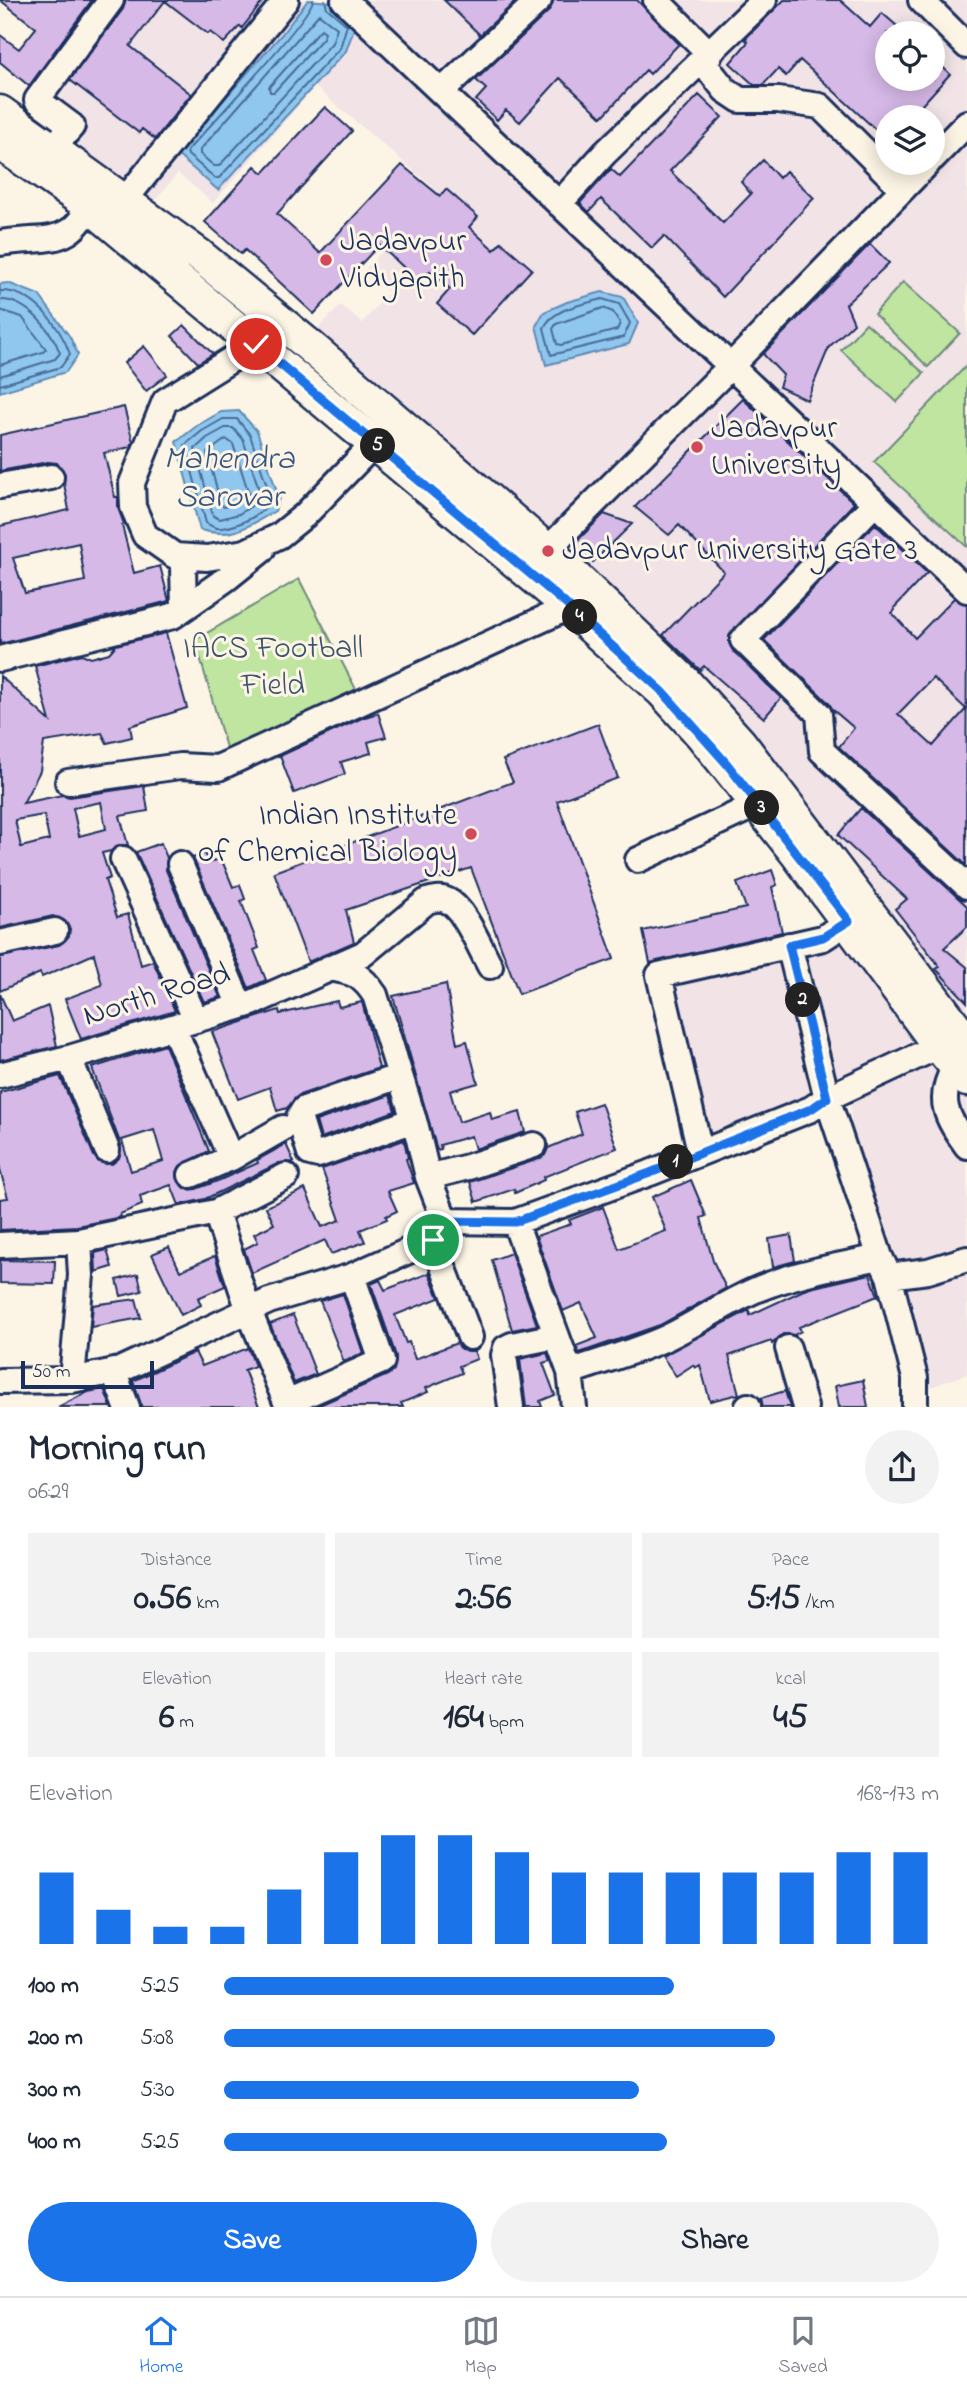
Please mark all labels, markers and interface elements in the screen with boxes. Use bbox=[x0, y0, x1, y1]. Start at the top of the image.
map controls bbox=[875, 21, 945, 175]
button: locate bbox=[875, 21, 945, 91]
button: layers bbox=[875, 105, 945, 175]
place label: Jadavpur Vidyapith bbox=[339, 219, 466, 303]
marker: Jadavpur Vidyapith bbox=[318, 252, 334, 268]
pin bbox=[226, 314, 286, 374]
icon: check bbox=[237, 325, 275, 363]
place label: Jadavpur University bbox=[711, 406, 841, 490]
pin: 5 bbox=[360, 428, 396, 464]
text: 5 bbox=[372, 432, 383, 459]
water label: Mahendra Sarovar bbox=[163, 436, 296, 522]
marker: Jadavpur University bbox=[689, 439, 705, 455]
place label: Jadavpur University Gate 3 bbox=[562, 528, 918, 575]
marker: Jadavpur University Gate 3 bbox=[540, 543, 556, 559]
pin: 4 bbox=[562, 600, 598, 634]
text: 4 bbox=[576, 603, 583, 630]
park label: IACS Football Field bbox=[183, 626, 363, 710]
pin: 3 bbox=[744, 790, 780, 826]
place label: Indian Institute of Chemical Biology bbox=[198, 793, 458, 877]
text: 3 bbox=[758, 794, 765, 821]
marker: Indian Institute of Chemical Biology bbox=[463, 826, 479, 842]
street label: North Road bbox=[78, 951, 236, 1041]
pin: 2 bbox=[786, 982, 820, 1018]
text: 2 bbox=[798, 986, 807, 1013]
pin: 1 bbox=[658, 1144, 694, 1180]
text: 1 bbox=[672, 1148, 679, 1175]
pin bbox=[403, 1210, 463, 1270]
icon: arrive bbox=[414, 1221, 452, 1259]
scale bar bbox=[21, 1358, 154, 1390]
text: 50 m bbox=[32, 1359, 71, 1386]
text: Morning run bbox=[28, 1422, 206, 1478]
button: share bbox=[865, 1430, 939, 1504]
text: 06:29 bbox=[28, 1476, 68, 1509]
text: Distance bbox=[142, 1547, 212, 1574]
text: Time bbox=[465, 1547, 502, 1574]
text: Pace bbox=[772, 1547, 809, 1574]
text: 0.56 bbox=[134, 1574, 191, 1625]
text: 2:56 bbox=[456, 1574, 511, 1625]
text: 5:15 bbox=[747, 1574, 801, 1625]
text: km bbox=[191, 1590, 219, 1617]
text: /km bbox=[801, 1590, 834, 1617]
text: Elevation bbox=[142, 1666, 211, 1693]
text: Heart rate bbox=[445, 1666, 522, 1693]
text: kcal bbox=[775, 1666, 806, 1693]
text: 6 bbox=[159, 1693, 174, 1744]
text: 164 bbox=[443, 1693, 484, 1744]
text: 45 bbox=[773, 1693, 808, 1744]
text: m bbox=[174, 1709, 194, 1736]
text: bpm bbox=[484, 1709, 524, 1736]
text: Elevation bbox=[28, 1778, 113, 1811]
text: 168–173 m bbox=[856, 1778, 939, 1811]
text: 100 m bbox=[28, 1970, 79, 2003]
text: 5:25 bbox=[140, 1970, 180, 2003]
text: 200 m bbox=[28, 2022, 83, 2055]
text: 5:08 bbox=[140, 2022, 174, 2055]
text: 300 m bbox=[28, 2074, 81, 2107]
text: 5:30 bbox=[140, 2074, 175, 2107]
text: 400 m bbox=[28, 2126, 81, 2159]
text: 5:25 bbox=[140, 2126, 180, 2159]
button: Save bbox=[28, 2202, 477, 2282]
button: Share bbox=[491, 2202, 939, 2282]
tab: Home bbox=[139, 2312, 183, 2381]
tab: Map bbox=[462, 2312, 500, 2381]
tab: Saved bbox=[778, 2312, 828, 2381]

